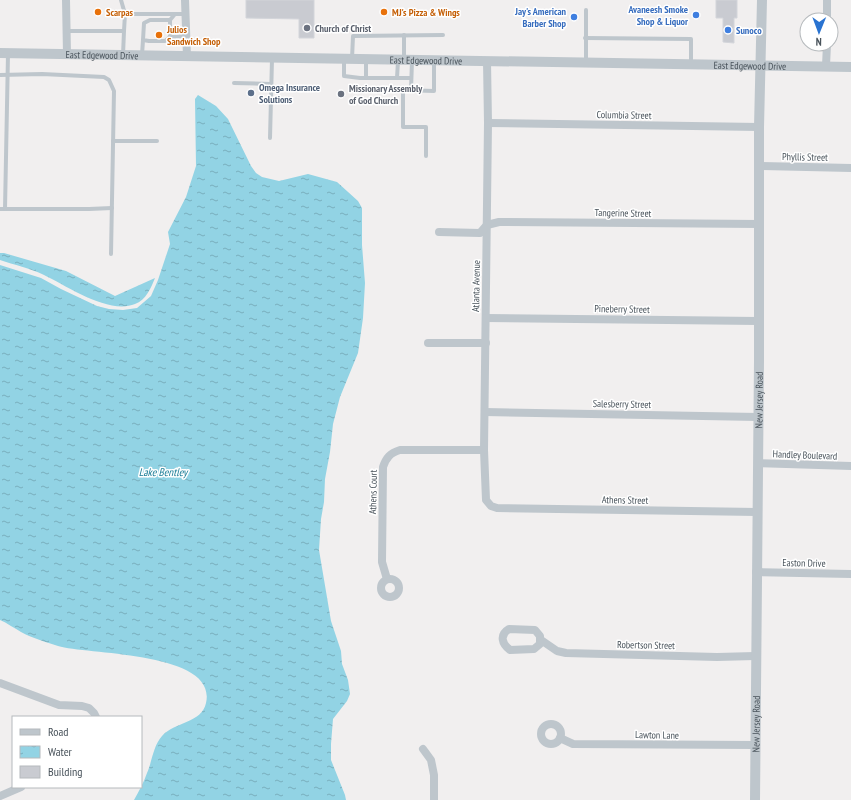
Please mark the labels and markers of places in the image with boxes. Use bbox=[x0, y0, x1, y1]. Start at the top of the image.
place label: Avaneesh Smoke Shop & Liquor bbox=[627, 3, 688, 28]
place label: Jay's American Barber Shop bbox=[514, 5, 567, 30]
place label: Scarpas bbox=[106, 6, 134, 19]
place label: MJ's Pizza & Wings bbox=[392, 6, 460, 19]
marker: Scarpas bbox=[93, 7, 103, 17]
marker: MJ's Pizza & Wings bbox=[379, 7, 389, 17]
marker: Avaneesh Smoke Shop & Liquor bbox=[691, 10, 701, 20]
marker: Jay's American Barber Shop bbox=[569, 12, 579, 22]
place label: Church of Christ bbox=[315, 22, 371, 35]
place label: Julios Sandwich Shop bbox=[166, 23, 221, 48]
marker: Church of Christ bbox=[302, 23, 312, 33]
place label: Sunoco bbox=[736, 24, 762, 37]
marker: Sunoco bbox=[723, 25, 733, 35]
marker: Julios Sandwich Shop bbox=[154, 30, 164, 40]
place label: Omega Insurance Solutions bbox=[259, 81, 320, 106]
place label: Missionary Assembly of God Church bbox=[349, 82, 423, 107]
marker: Omega Insurance Solutions bbox=[246, 88, 256, 98]
marker: Missionary Assembly of God Church bbox=[336, 89, 346, 99]

